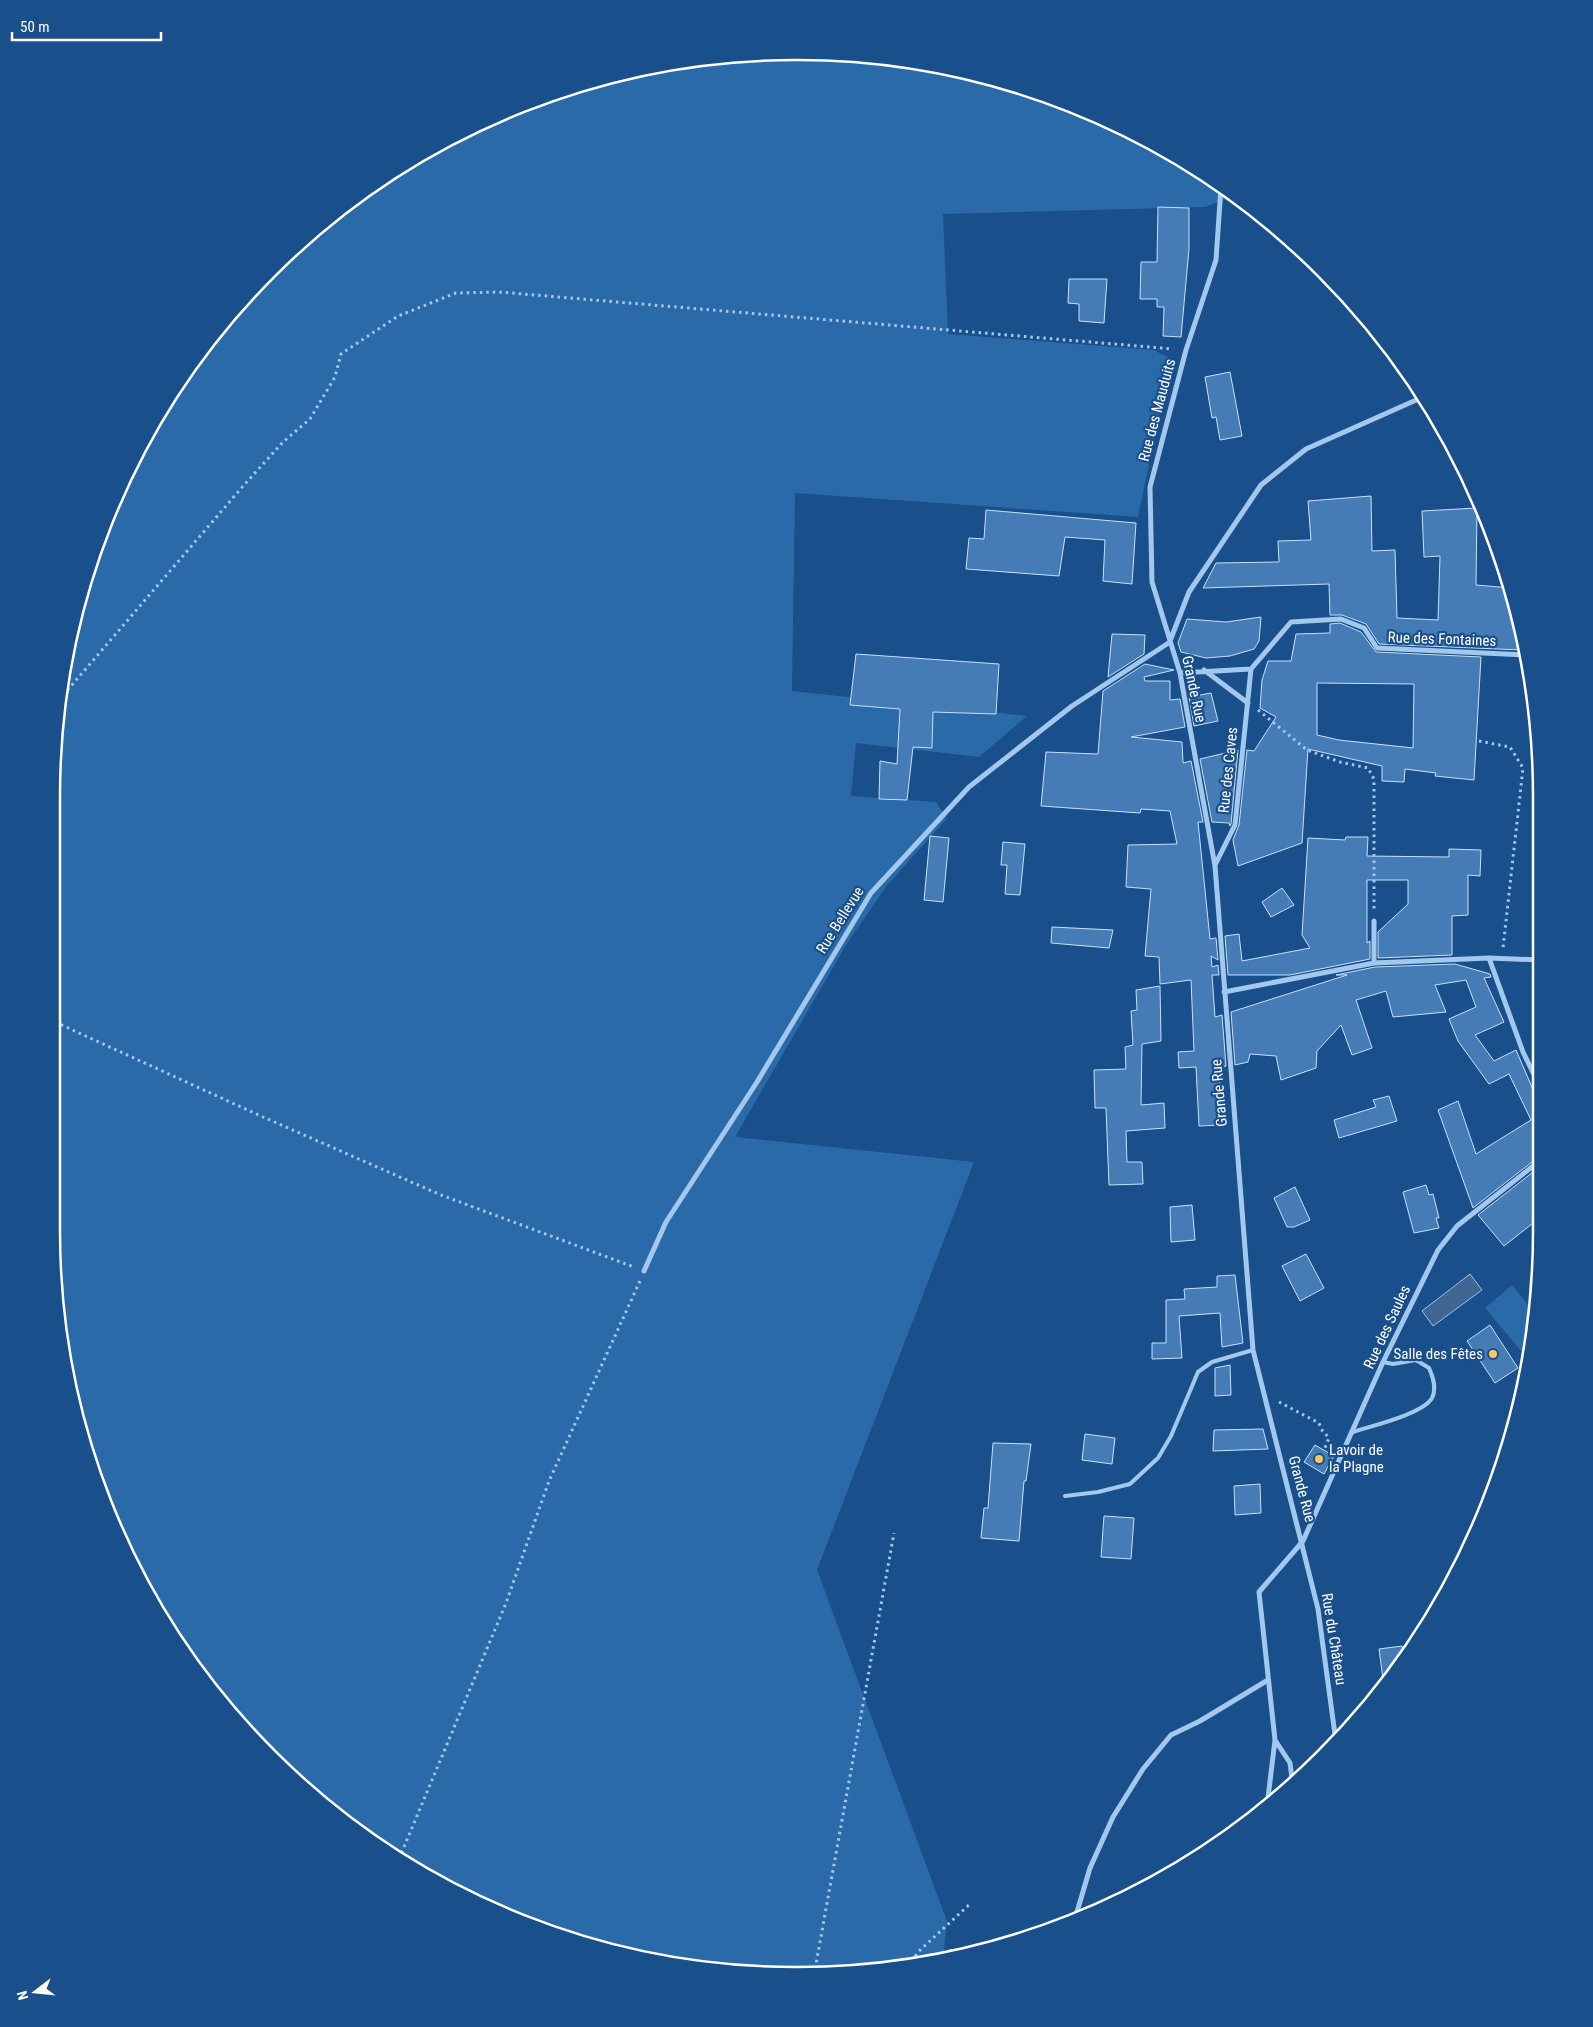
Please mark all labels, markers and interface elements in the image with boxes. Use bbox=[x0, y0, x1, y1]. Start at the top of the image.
scale bar bbox=[12, 10, 161, 42]
text: 50 m bbox=[20, 18, 50, 36]
street label: Rue des Mauduits bbox=[1135, 357, 1179, 463]
street label: Rue des Fontaines bbox=[1387, 628, 1497, 650]
street label: Grande Rue bbox=[1178, 654, 1210, 724]
street label: Rue des Caves bbox=[1215, 726, 1241, 814]
street label: Rue Bellevue bbox=[812, 883, 868, 957]
street label: Grande Rue bbox=[1207, 1058, 1231, 1128]
street label: Rue des Saules bbox=[1360, 1282, 1414, 1372]
place label: Salle des Fêtes bbox=[1394, 1345, 1483, 1363]
marker: Salle des Fêtes bbox=[1487, 1348, 1499, 1360]
place label: Lavoir de la Plagne bbox=[1329, 1441, 1384, 1476]
marker: Lavoir de la Plagne bbox=[1313, 1453, 1325, 1465]
street label: Grande Rue bbox=[1285, 1454, 1319, 1524]
street label: Rue du Château bbox=[1318, 1592, 1350, 1686]
north arrow bbox=[10, 1967, 60, 2017]
text: N bbox=[14, 1989, 31, 2002]

